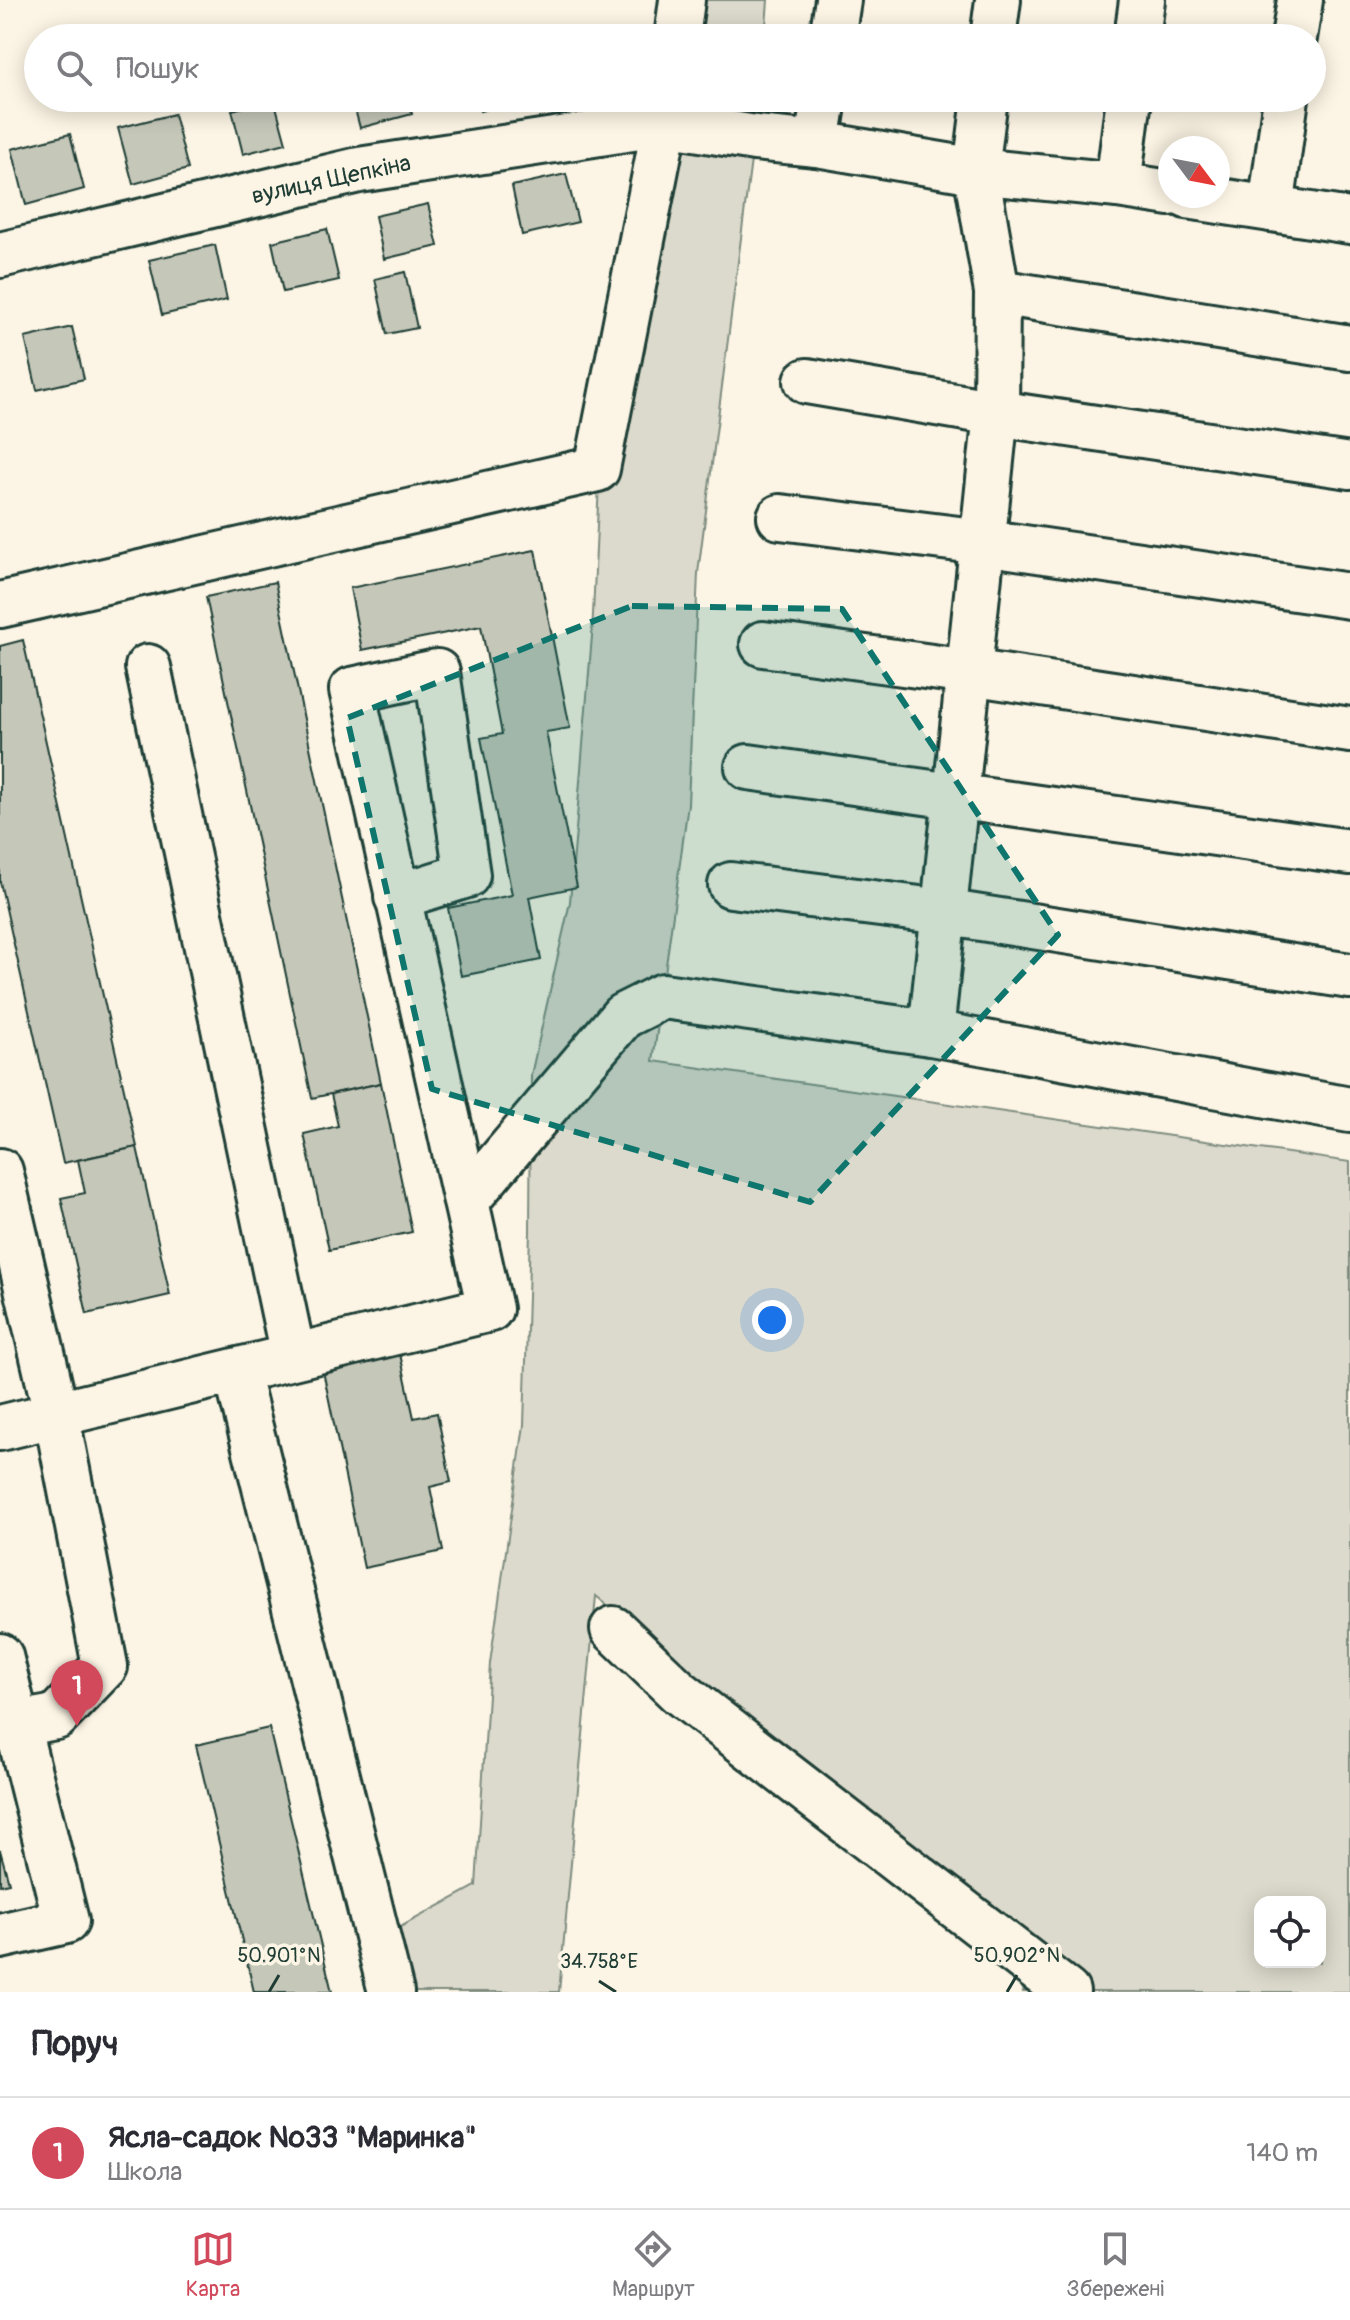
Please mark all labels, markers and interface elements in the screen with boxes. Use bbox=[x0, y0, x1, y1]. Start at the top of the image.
search box bbox=[24, 24, 1326, 112]
icon: search bbox=[52, 46, 96, 90]
text: Пошук bbox=[116, 50, 200, 87]
north arrow bbox=[1158, 136, 1230, 208]
street label: вулиця Щепкіна bbox=[249, 148, 413, 211]
your location bbox=[752, 1300, 792, 1340]
pin: 1 bbox=[51, 1660, 103, 1726]
map controls bbox=[1254, 1896, 1326, 1968]
button: locate bbox=[1254, 1896, 1326, 1968]
text: 50.901°N bbox=[238, 1943, 320, 1968]
text: 50.902°N bbox=[974, 1943, 1060, 1968]
text: 34.758°E bbox=[560, 1949, 638, 1974]
text: Поруч bbox=[32, 2023, 118, 2066]
text: Ясла-садок №33 "Маринка" bbox=[108, 2119, 477, 2156]
text: 1 bbox=[53, 2137, 63, 2169]
text: 140 m bbox=[1246, 2137, 1318, 2169]
text: Школа bbox=[108, 2156, 182, 2188]
tab: Карта bbox=[186, 2227, 240, 2303]
tab: Маршрут bbox=[612, 2227, 695, 2303]
tab: Збережені bbox=[1066, 2227, 1164, 2303]

